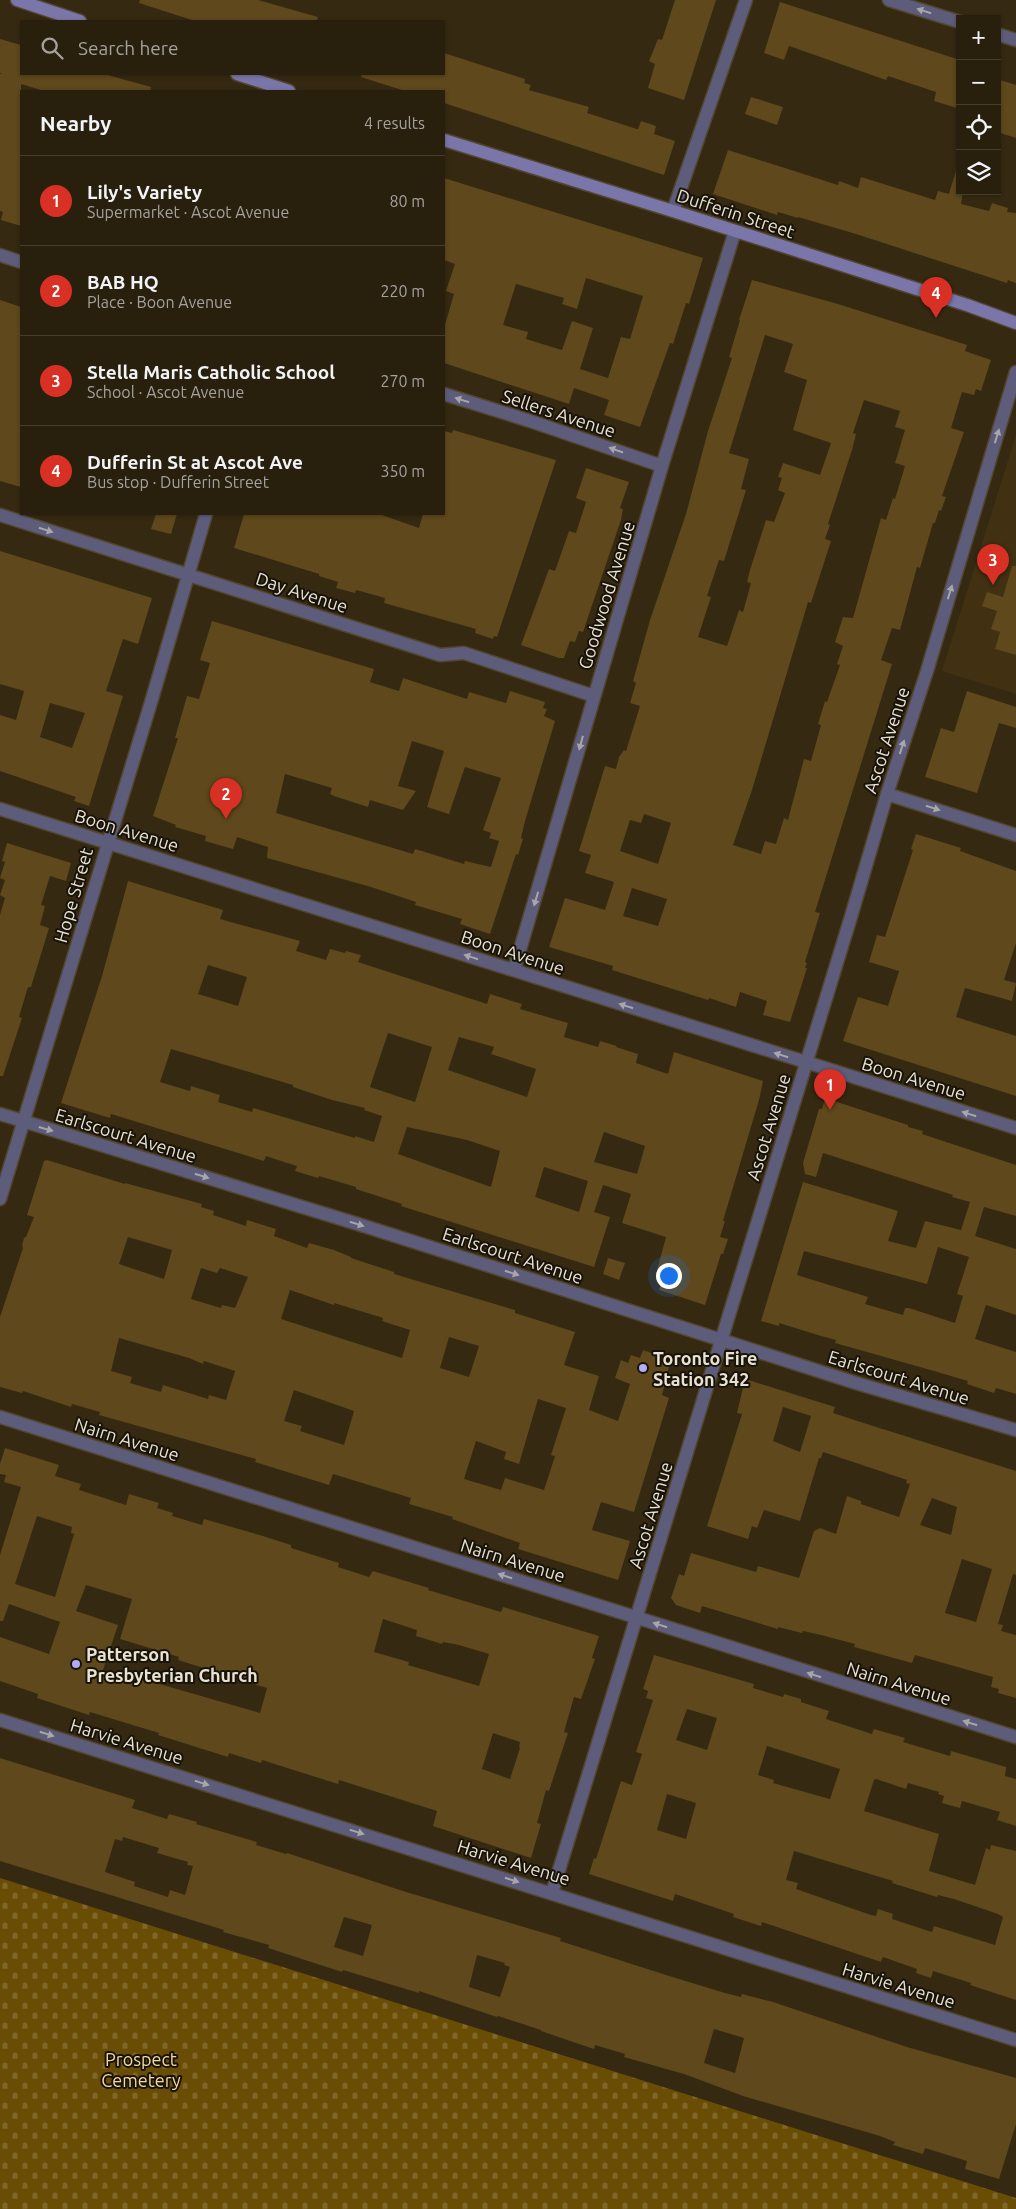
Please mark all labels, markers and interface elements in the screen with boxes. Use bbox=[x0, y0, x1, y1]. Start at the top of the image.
one-way arrow bbox=[917, 7, 932, 15]
map controls bbox=[956, 15, 1001, 195]
button: + bbox=[956, 15, 1001, 60]
search box bbox=[20, 20, 445, 75]
icon: search bbox=[38, 34, 66, 62]
text: Search here bbox=[78, 37, 178, 59]
button: − bbox=[956, 60, 1001, 105]
button: locate bbox=[956, 105, 1001, 150]
text: Nearby bbox=[40, 111, 111, 135]
text: 4 results bbox=[364, 114, 425, 132]
button: layers bbox=[956, 150, 1001, 195]
text: Lily's Variety bbox=[87, 181, 202, 203]
street label: Dufferin Street bbox=[675, 185, 797, 241]
text: 1 bbox=[51, 192, 61, 210]
text: 80 m bbox=[389, 192, 425, 210]
text: Supermarket · Ascot Avenue bbox=[87, 203, 289, 221]
text: BAB HQ bbox=[87, 271, 159, 293]
pin: 4 bbox=[920, 277, 952, 318]
text: 2 bbox=[51, 282, 61, 300]
text: 220 m bbox=[380, 282, 425, 300]
text: Place · Boon Avenue bbox=[87, 293, 232, 311]
text: Stella Maris Catholic School bbox=[87, 361, 335, 383]
text: 3 bbox=[51, 372, 61, 390]
text: 270 m bbox=[380, 372, 425, 390]
text: School · Ascot Avenue bbox=[87, 383, 244, 401]
street label: Sellers Avenue bbox=[500, 385, 618, 441]
one-way arrow bbox=[454, 396, 469, 404]
one-way arrow bbox=[993, 429, 1001, 444]
one-way arrow bbox=[609, 446, 624, 453]
text: Dufferin St at Ascot Ave bbox=[87, 451, 303, 473]
text: 4 bbox=[51, 462, 61, 480]
text: 350 m bbox=[380, 462, 425, 480]
text: Bus stop · Dufferin Street bbox=[87, 473, 269, 491]
street label: Goodwood Avenue bbox=[574, 519, 638, 671]
one-way arrow bbox=[39, 526, 54, 534]
pin: 3 bbox=[977, 544, 1009, 585]
street label: Day Avenue bbox=[254, 568, 350, 616]
one-way arrow bbox=[947, 585, 955, 600]
street label: Ascot Avenue bbox=[859, 684, 913, 796]
one-way arrow bbox=[577, 735, 585, 750]
one-way arrow bbox=[899, 740, 906, 755]
pin: 2 bbox=[210, 778, 242, 819]
street label: Boon Avenue bbox=[73, 805, 181, 855]
one-way arrow bbox=[926, 805, 941, 813]
street label: Hope Street bbox=[50, 845, 96, 945]
one-way arrow bbox=[532, 892, 540, 907]
street label: Boon Avenue bbox=[459, 926, 567, 978]
one-way arrow bbox=[463, 952, 478, 960]
one-way arrow bbox=[618, 1001, 633, 1009]
one-way arrow bbox=[773, 1050, 788, 1058]
street label: Boon Avenue bbox=[860, 1053, 968, 1103]
pin: 1 bbox=[814, 1069, 846, 1110]
street label: Ascot Avenue bbox=[742, 1071, 794, 1183]
street label: Earlscourt Avenue bbox=[53, 1104, 199, 1166]
one-way arrow bbox=[962, 1110, 977, 1117]
one-way arrow bbox=[39, 1125, 54, 1133]
one-way arrow bbox=[195, 1173, 210, 1181]
one-way arrow bbox=[350, 1220, 365, 1228]
street label: Earlscourt Avenue bbox=[440, 1223, 586, 1287]
your location bbox=[656, 1263, 682, 1289]
one-way arrow bbox=[505, 1270, 520, 1278]
street label: Earlscourt Avenue bbox=[826, 1346, 972, 1408]
place label: Toronto Fire Station 342 bbox=[653, 1348, 757, 1389]
marker: Toronto Fire Station 342 bbox=[637, 1362, 649, 1374]
street label: Nairn Avenue bbox=[72, 1414, 182, 1464]
street label: Ascot Avenue bbox=[624, 1459, 676, 1571]
street label: Nairn Avenue bbox=[458, 1535, 568, 1585]
one-way arrow bbox=[497, 1572, 512, 1579]
one-way arrow bbox=[652, 1620, 667, 1628]
place label: Patterson Presbyterian Church bbox=[86, 1644, 258, 1685]
marker: Patterson Presbyterian Church bbox=[70, 1658, 82, 1670]
street label: Nairn Avenue bbox=[844, 1658, 954, 1708]
one-way arrow bbox=[807, 1671, 822, 1678]
street label: Harvie Avenue bbox=[68, 1714, 186, 1768]
one-way arrow bbox=[962, 1718, 977, 1726]
one-way arrow bbox=[39, 1731, 54, 1739]
one-way arrow bbox=[194, 1779, 209, 1787]
one-way arrow bbox=[349, 1828, 364, 1836]
street label: Harvie Avenue bbox=[455, 1835, 573, 1889]
one-way arrow bbox=[504, 1877, 519, 1884]
street label: Harvie Avenue bbox=[840, 1958, 958, 2012]
park label: Prospect Cemetery bbox=[101, 2049, 181, 2090]

